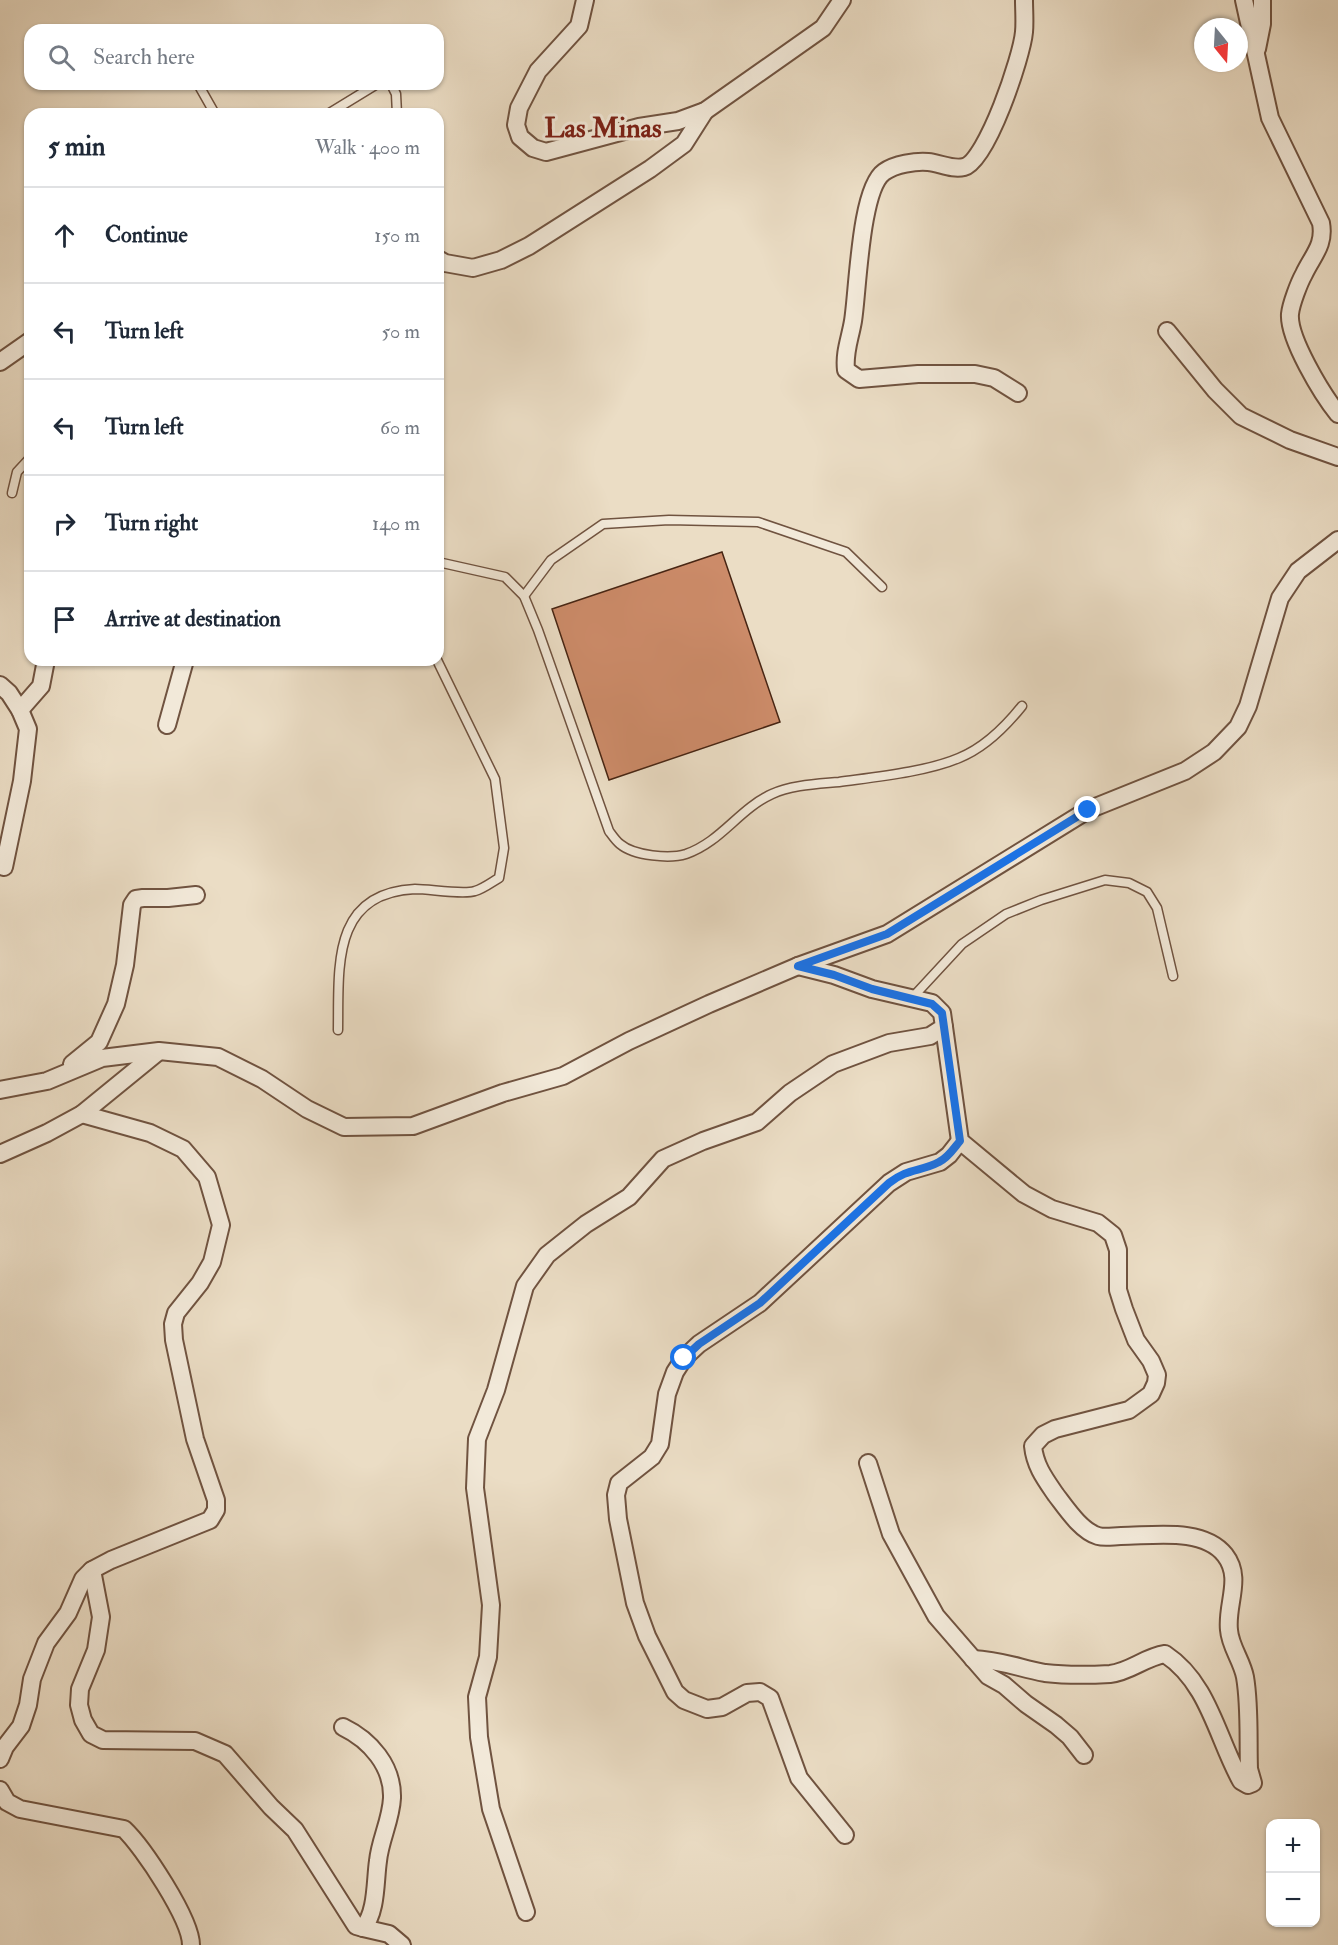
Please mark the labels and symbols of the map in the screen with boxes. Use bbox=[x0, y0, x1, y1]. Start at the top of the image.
north arrow bbox=[1194, 18, 1248, 72]
district label: Las Minas bbox=[544, 111, 662, 146]
route end bbox=[1074, 796, 1100, 822]
route start bbox=[670, 1344, 696, 1370]

